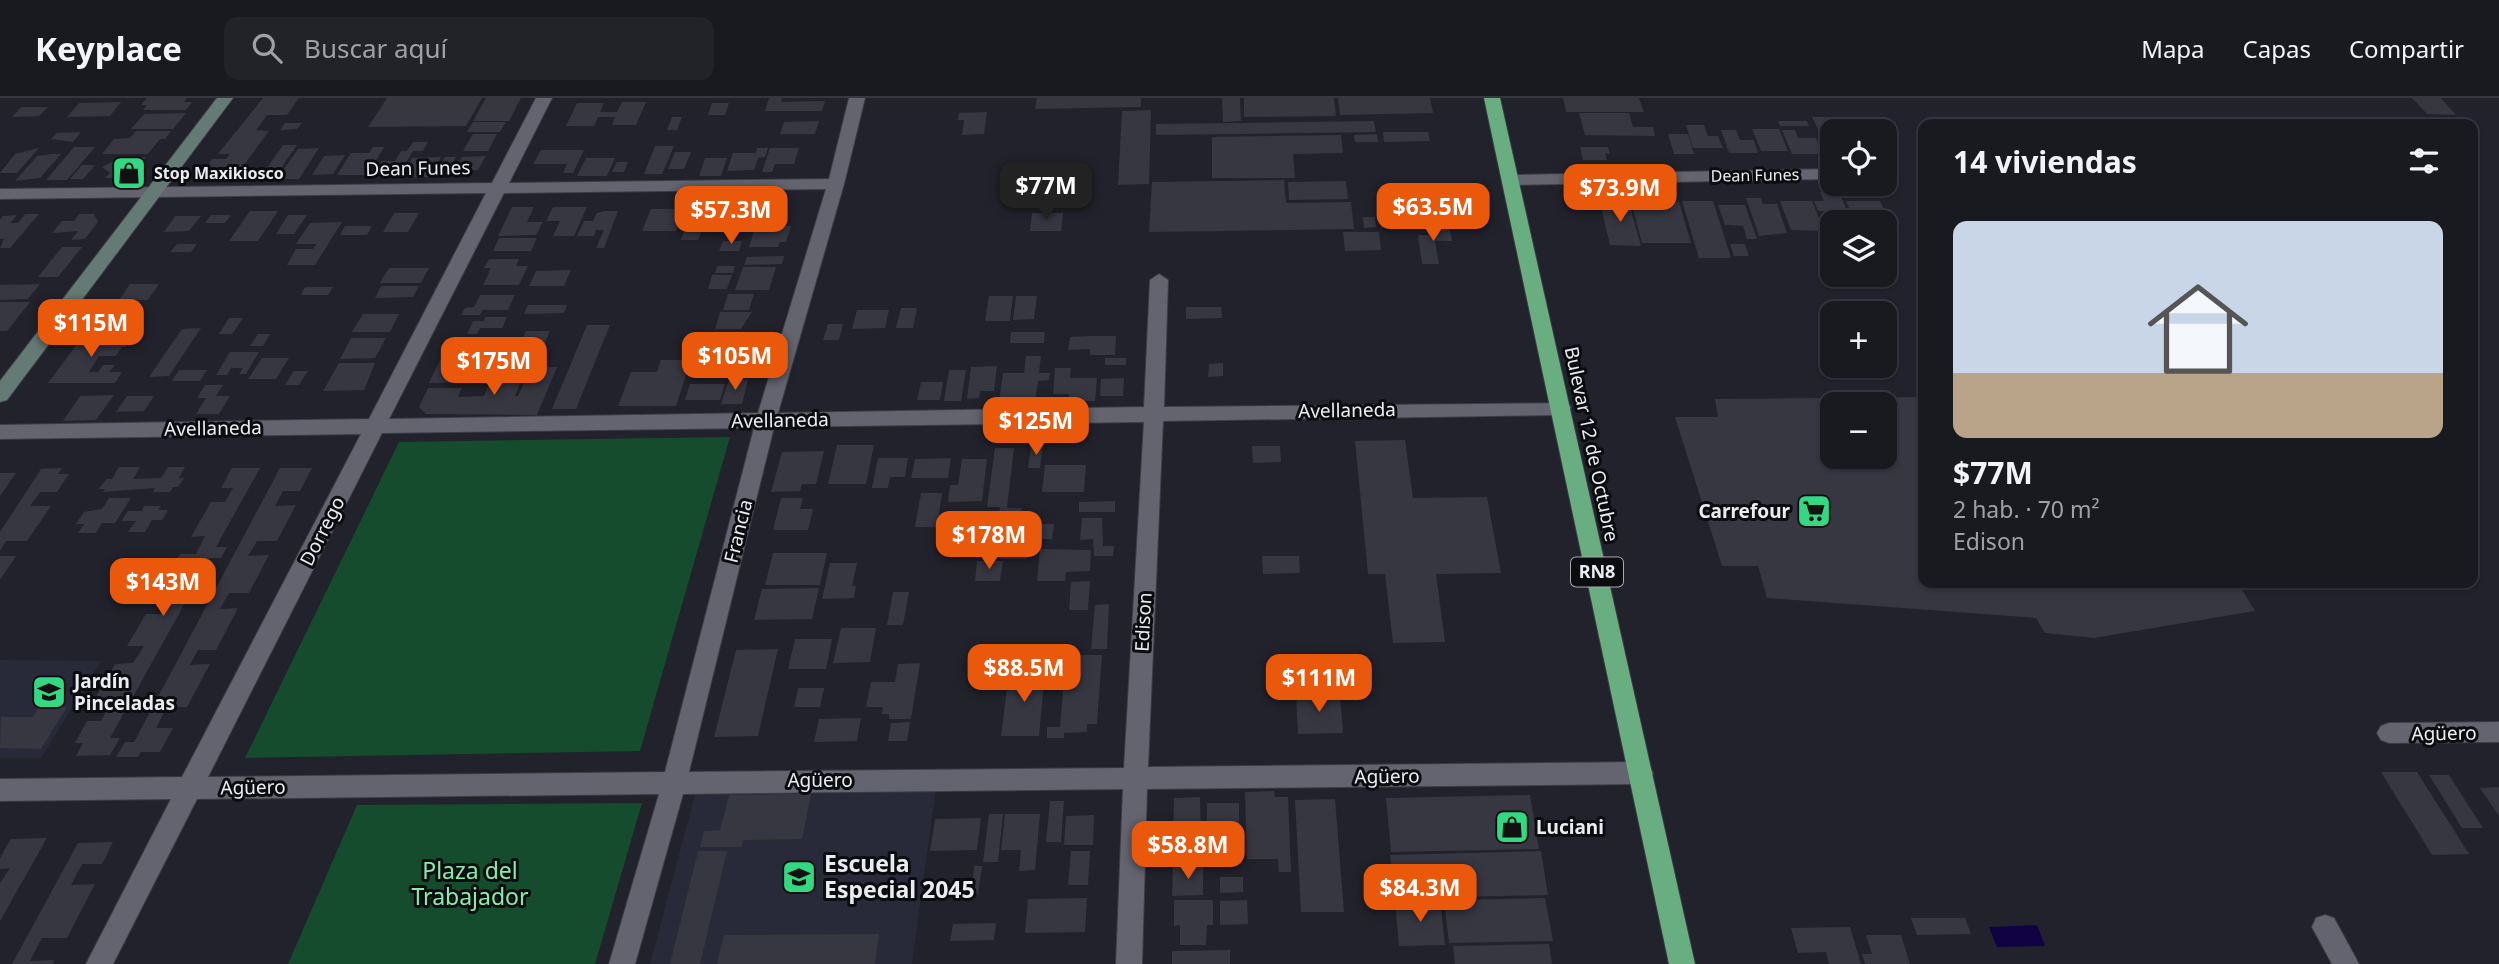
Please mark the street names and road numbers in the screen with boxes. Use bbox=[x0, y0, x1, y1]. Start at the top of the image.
street label: Dean Funes bbox=[365, 154, 471, 182]
street label: Dean Funes bbox=[1711, 163, 1799, 187]
street label: Bulevar 12 de Octubre bbox=[1559, 344, 1625, 544]
street label: Avellaneda bbox=[1298, 396, 1396, 424]
street label: Avellaneda bbox=[731, 406, 829, 434]
street label: Avellaneda bbox=[164, 414, 262, 442]
street label: Dorrego bbox=[293, 492, 351, 570]
street label: Francia bbox=[718, 497, 758, 565]
road number: RN8 bbox=[1571, 558, 1623, 586]
street label: Edison bbox=[1128, 592, 1158, 652]
street label: Agüero bbox=[2411, 719, 2477, 747]
street label: Agüero bbox=[1354, 762, 1420, 790]
street label: Agüero bbox=[787, 767, 853, 793]
street label: Agüero bbox=[220, 773, 286, 801]

